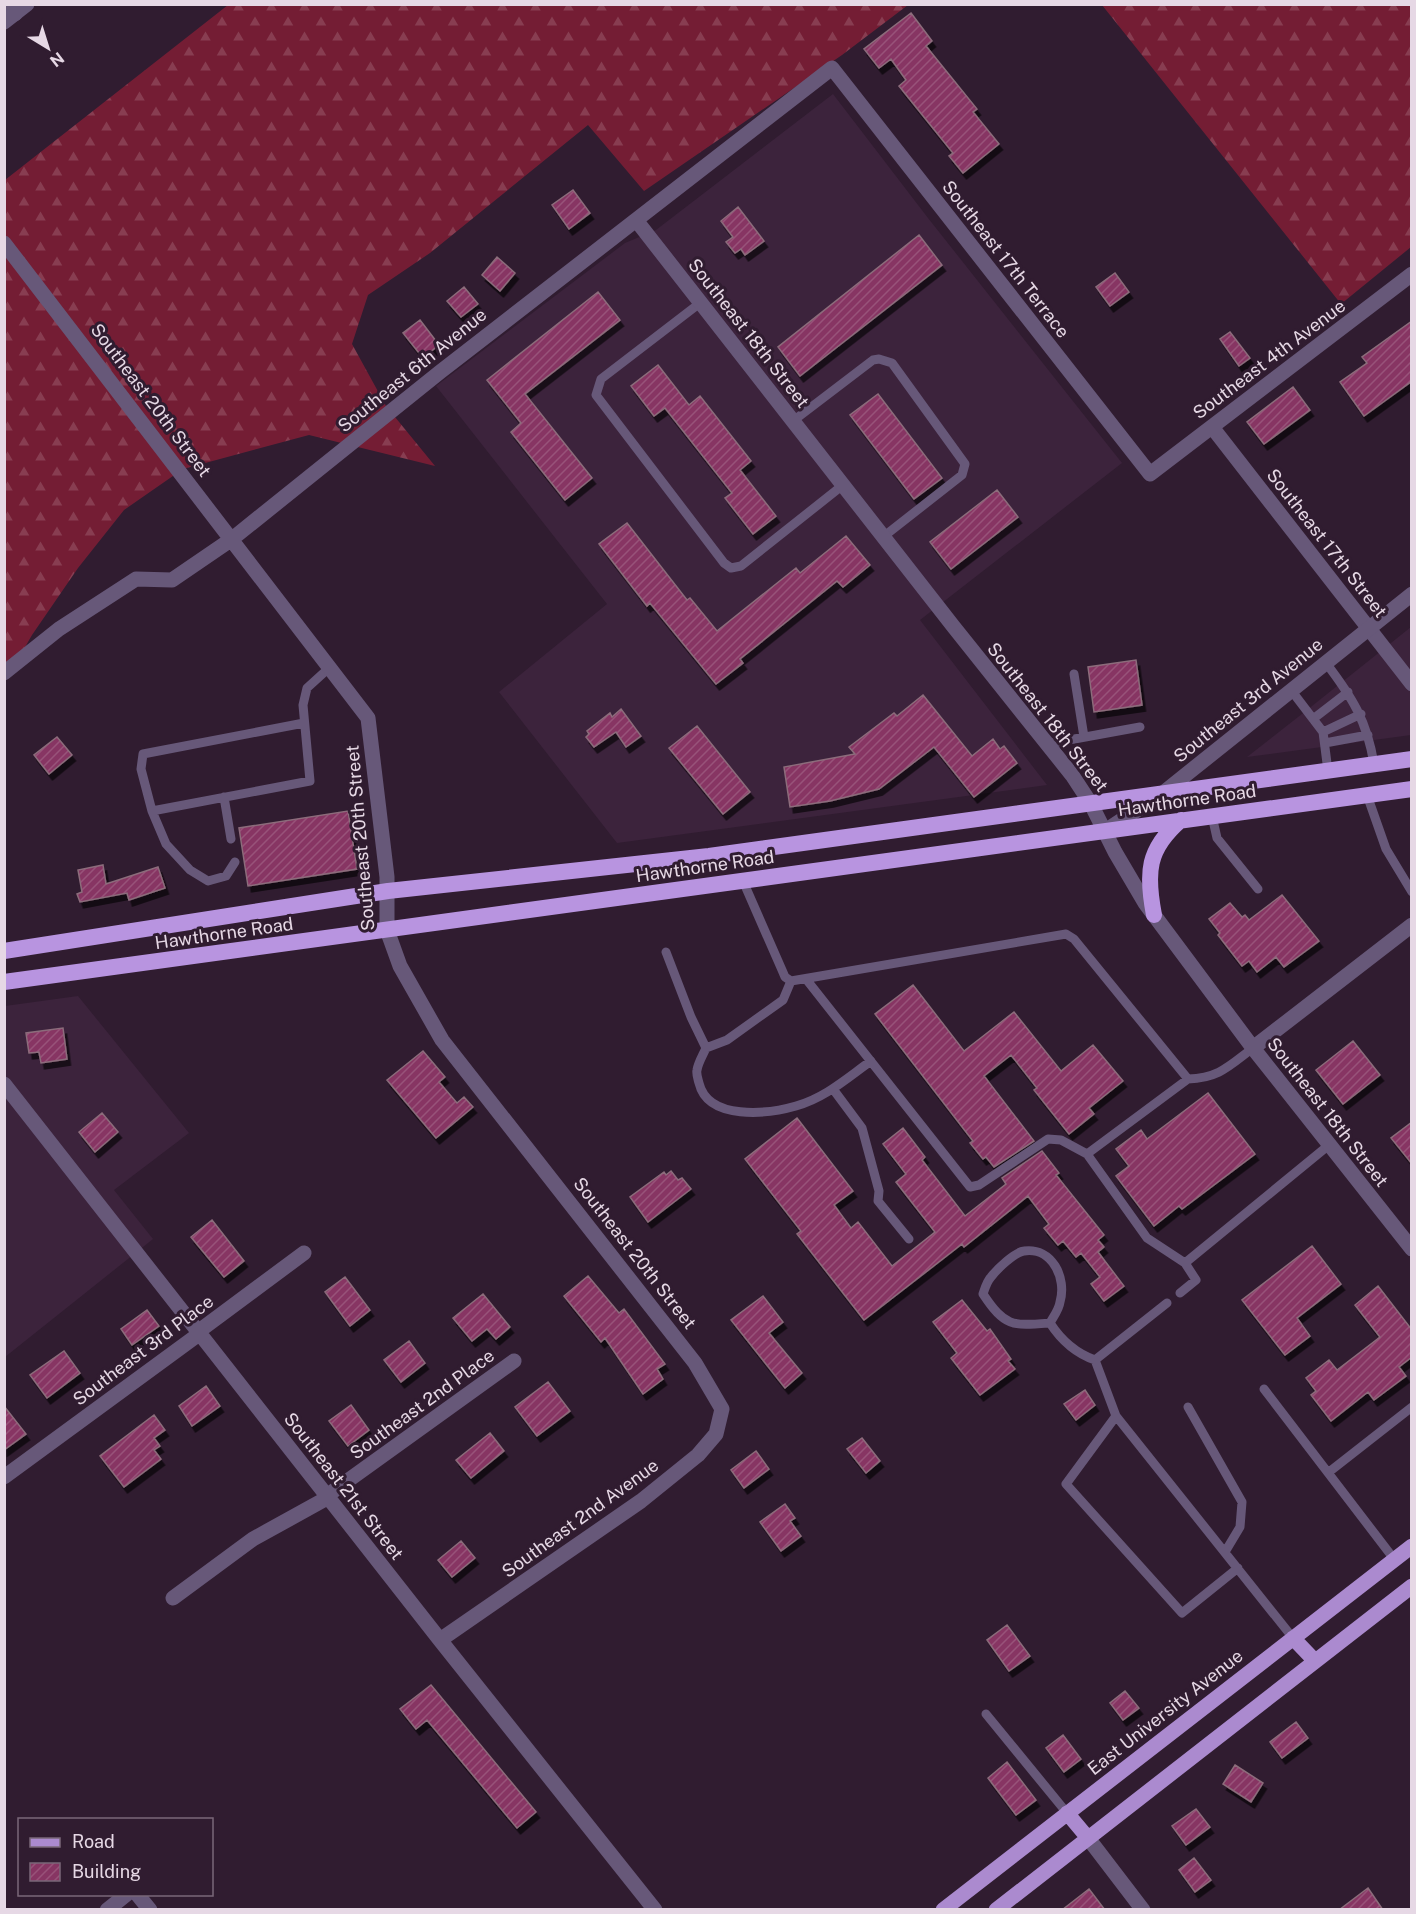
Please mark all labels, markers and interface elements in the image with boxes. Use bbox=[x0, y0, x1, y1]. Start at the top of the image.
north arrow bbox=[18, 18, 78, 78]
text: N bbox=[46, 48, 68, 71]
street label: Southeast 17th Terrace bbox=[938, 176, 1074, 342]
street label: Southeast 18th Street bbox=[684, 254, 814, 412]
street label: Southeast 4th Avenue bbox=[1189, 295, 1349, 423]
street label: Southeast 6th Avenue bbox=[333, 304, 491, 436]
street label: Southeast 20th Street bbox=[87, 319, 215, 481]
street label: Southeast 17th Street bbox=[1262, 465, 1392, 621]
street label: Southeast 3rd Avenue bbox=[1169, 633, 1327, 767]
street label: Southeast 18th Street bbox=[983, 638, 1113, 796]
street label: Southeast 20th Street bbox=[341, 744, 379, 932]
street label: Hawthorne Road bbox=[1116, 780, 1258, 820]
street label: Hawthorne Road bbox=[634, 846, 776, 886]
street label: Hawthorne Road bbox=[153, 913, 295, 953]
street label: Southeast 18th Street bbox=[1263, 1033, 1393, 1191]
street label: Southeast 20th Street bbox=[569, 1173, 701, 1333]
street label: Southeast 3rd Place bbox=[69, 1290, 217, 1410]
street label: Southeast 2nd Place bbox=[346, 1345, 498, 1463]
street label: Southeast 21st Street bbox=[280, 1408, 408, 1564]
street label: Southeast 2nd Avenue bbox=[498, 1454, 662, 1582]
street label: East University Avenue bbox=[1083, 1645, 1247, 1779]
legend bbox=[18, 1818, 213, 1896]
text: Road bbox=[72, 1831, 115, 1852]
text: Building bbox=[72, 1861, 141, 1882]

